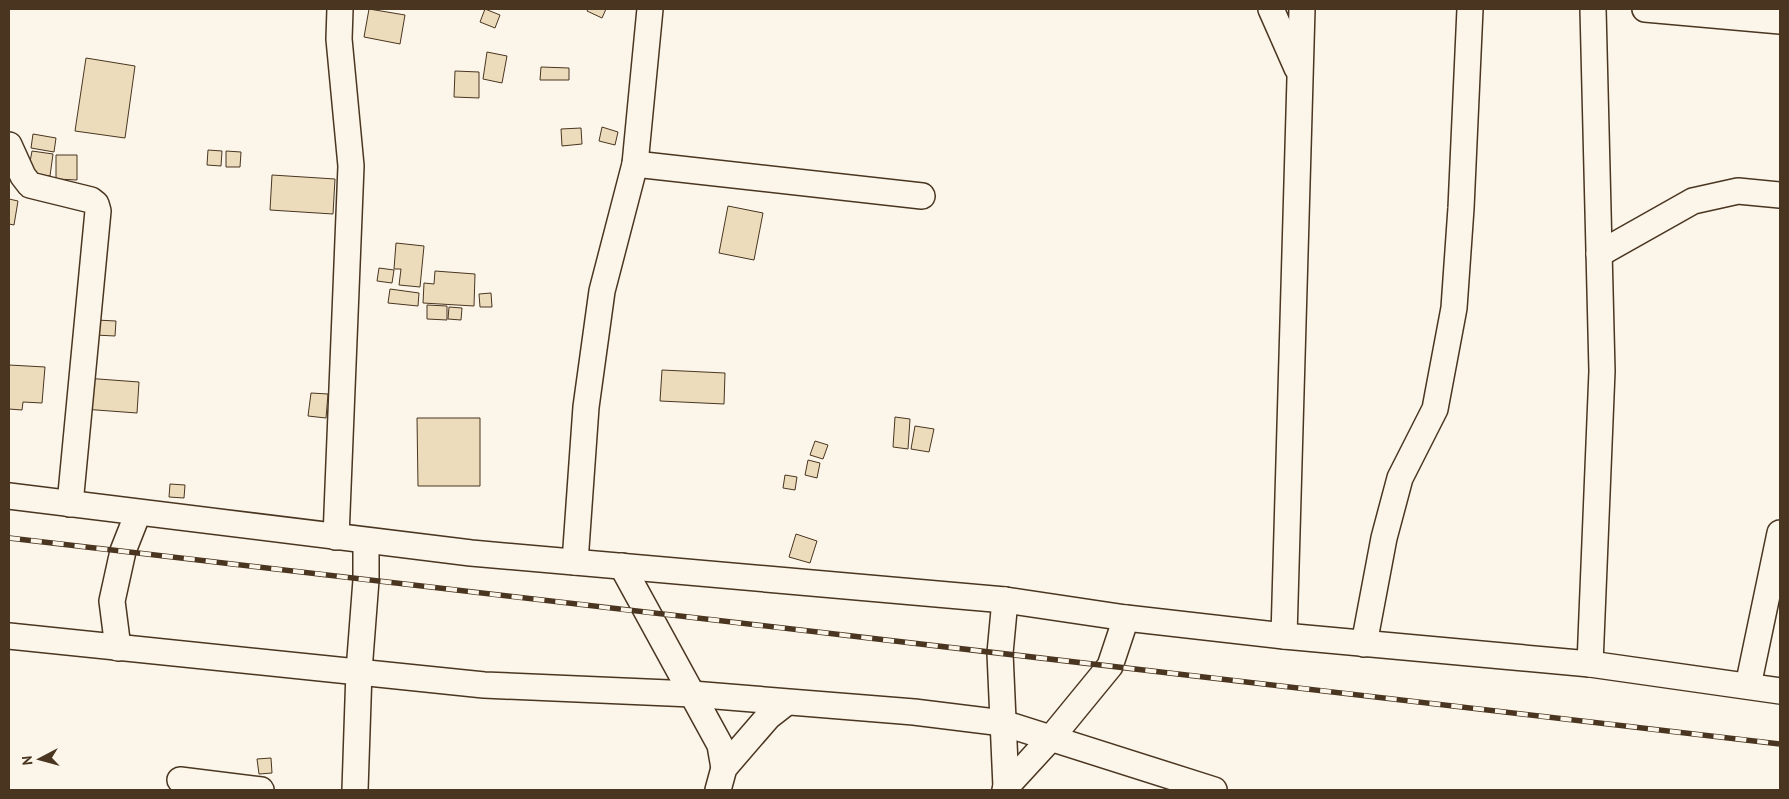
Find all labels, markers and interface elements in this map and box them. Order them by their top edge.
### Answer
north arrow [15,734,65,784]
text: N [18,755,37,766]

